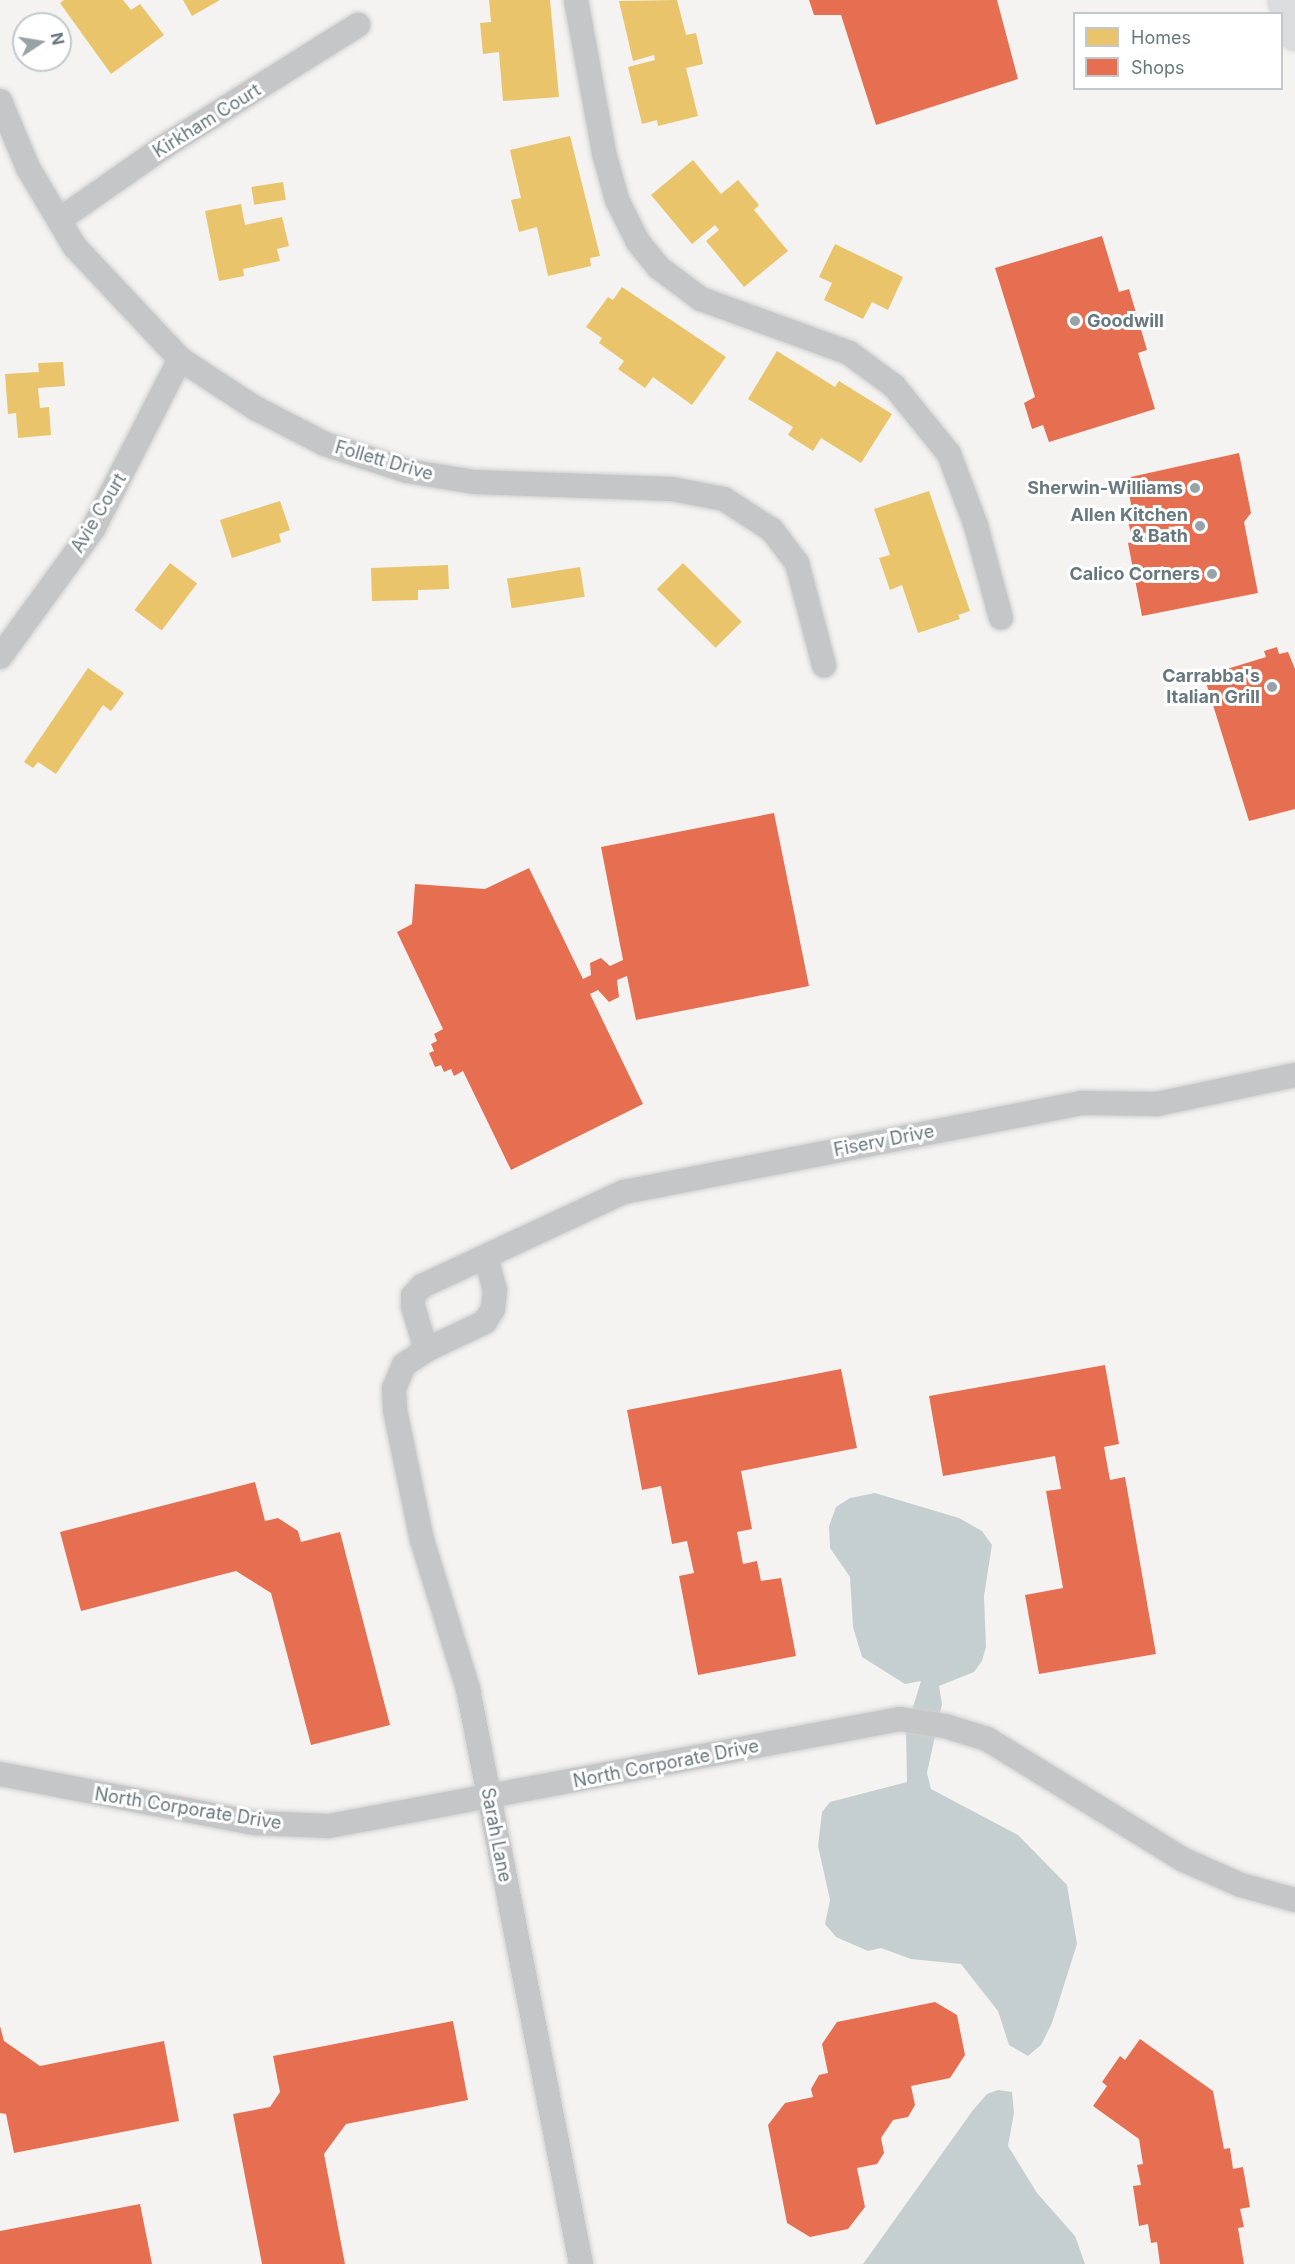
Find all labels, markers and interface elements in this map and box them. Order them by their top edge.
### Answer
north arrow [12,12,72,72]
legend [1073,12,1283,90]
text: Homes [1131,27,1191,48]
text: N [47,31,69,47]
text: Shops [1131,57,1185,78]
street label: Kirkham Court [149,79,265,163]
place label: Goodwill [1087,310,1164,332]
marker: Goodwill [1068,314,1082,328]
street label: Follett Drive [332,437,436,485]
street label: Avie Court [67,469,131,557]
place label: Sherwin-Williams [1027,477,1183,499]
marker: Sherwin-Williams [1188,481,1202,495]
place label: Allen Kitchen & Bath [1071,505,1188,548]
marker: Allen Kitchen & Bath [1193,519,1207,533]
place label: Calico Corners [1069,563,1200,585]
marker: Calico Corners [1205,567,1219,581]
place label: Carrabba's Italian Grill [1162,666,1260,708]
marker: Carrabba's Italian Grill [1265,680,1279,694]
street label: Fiserv Drive [832,1121,936,1161]
street label: North Corporate Drive [571,1735,761,1793]
street label: North Corporate Drive [93,1784,283,1834]
street label: Sarah Lane [476,1786,516,1884]

